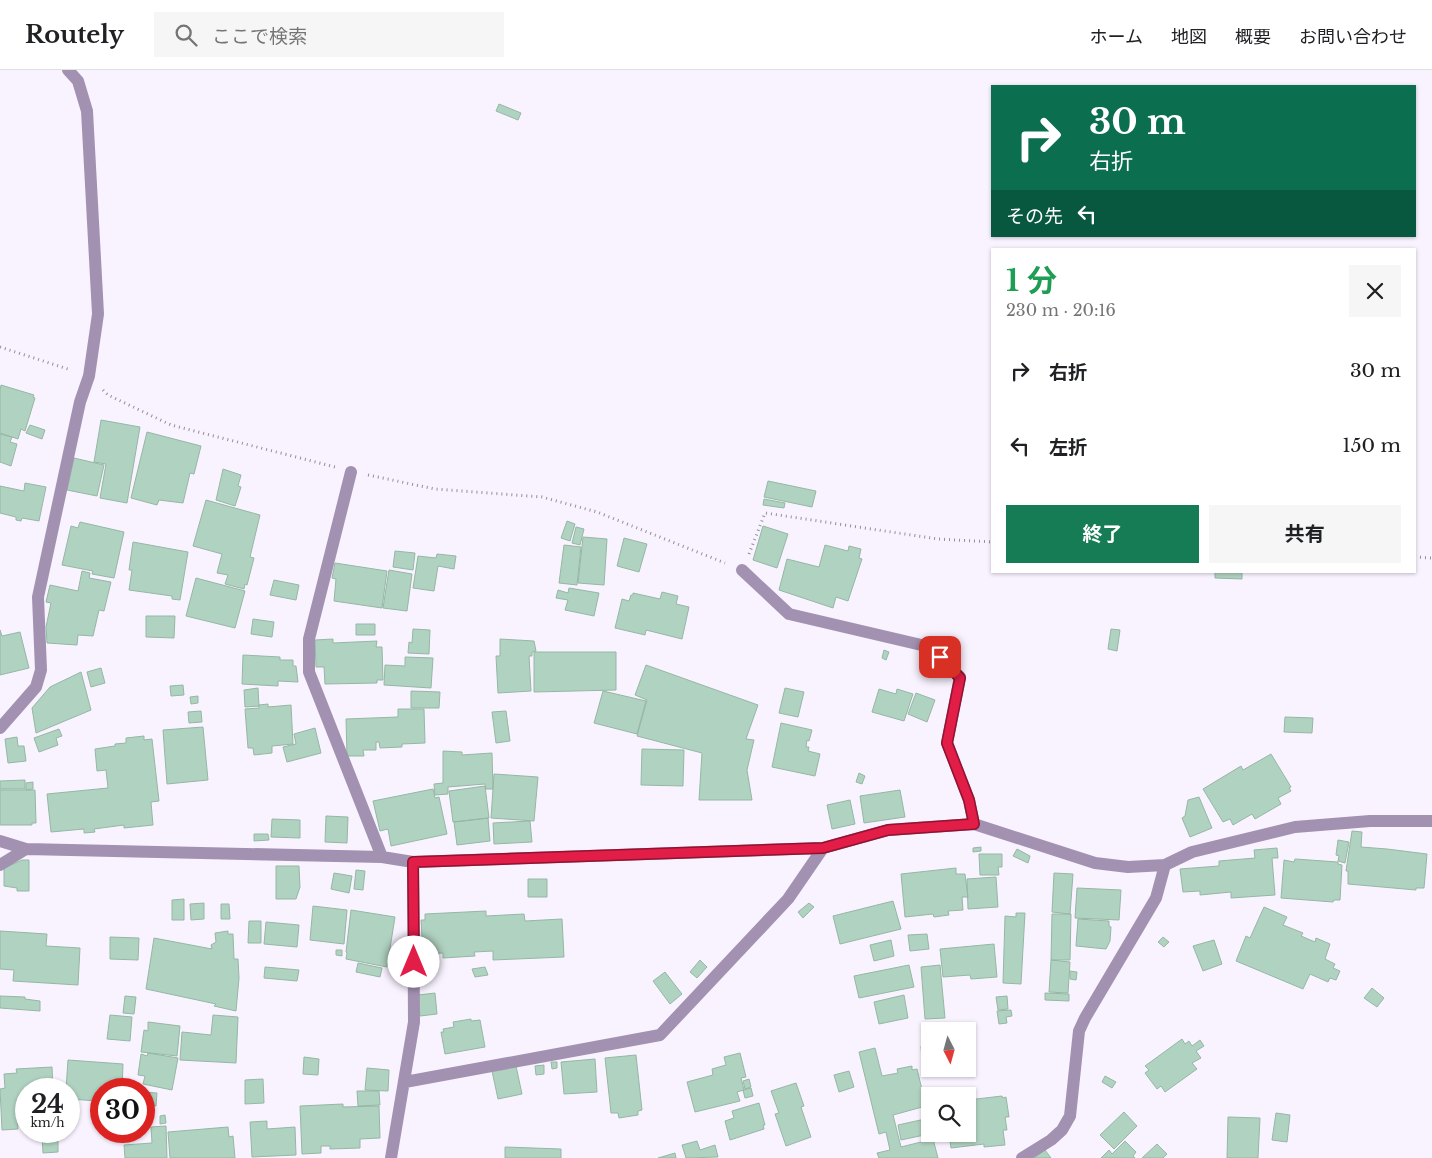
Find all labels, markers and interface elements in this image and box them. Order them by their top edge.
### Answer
search box [154,12,504,57]
text: Routely [25,20,124,49]
icon: search [172,21,200,49]
text: ここで検索 [212,25,307,48]
text: ホーム [1090,26,1143,48]
text: 地図 [1171,26,1207,48]
text: 概要 [1235,26,1271,48]
text: お問い合わせ [1299,26,1407,48]
text: 30 m [1089,100,1186,143]
icon: right [1006,105,1071,170]
text: 右折 [1089,148,1133,175]
icon: left [1073,200,1101,228]
text: その先 [1006,205,1063,228]
text: 1 分 [1006,262,1057,299]
button: close [1349,265,1401,317]
text: 230 m · 20:16 [1006,300,1116,320]
icon: right [1006,357,1034,385]
text: 30 m [1350,359,1401,382]
text: 右折 [1049,361,1087,384]
icon: left [1006,432,1034,460]
text: 150 m [1342,434,1401,457]
text: 左折 [1049,436,1087,459]
button: 終了 [1006,505,1199,563]
button: 共有 [1209,505,1401,563]
pin [919,636,961,678]
icon: arrive [926,643,954,671]
position arrow [387,935,439,987]
north arrow [921,1022,976,1078]
map controls [921,1022,976,1142]
speed limit sign: 30 [90,1078,155,1143]
button: search [921,1087,976,1142]
text: 24 [31,1089,64,1120]
text: km/h [30,1115,65,1130]

